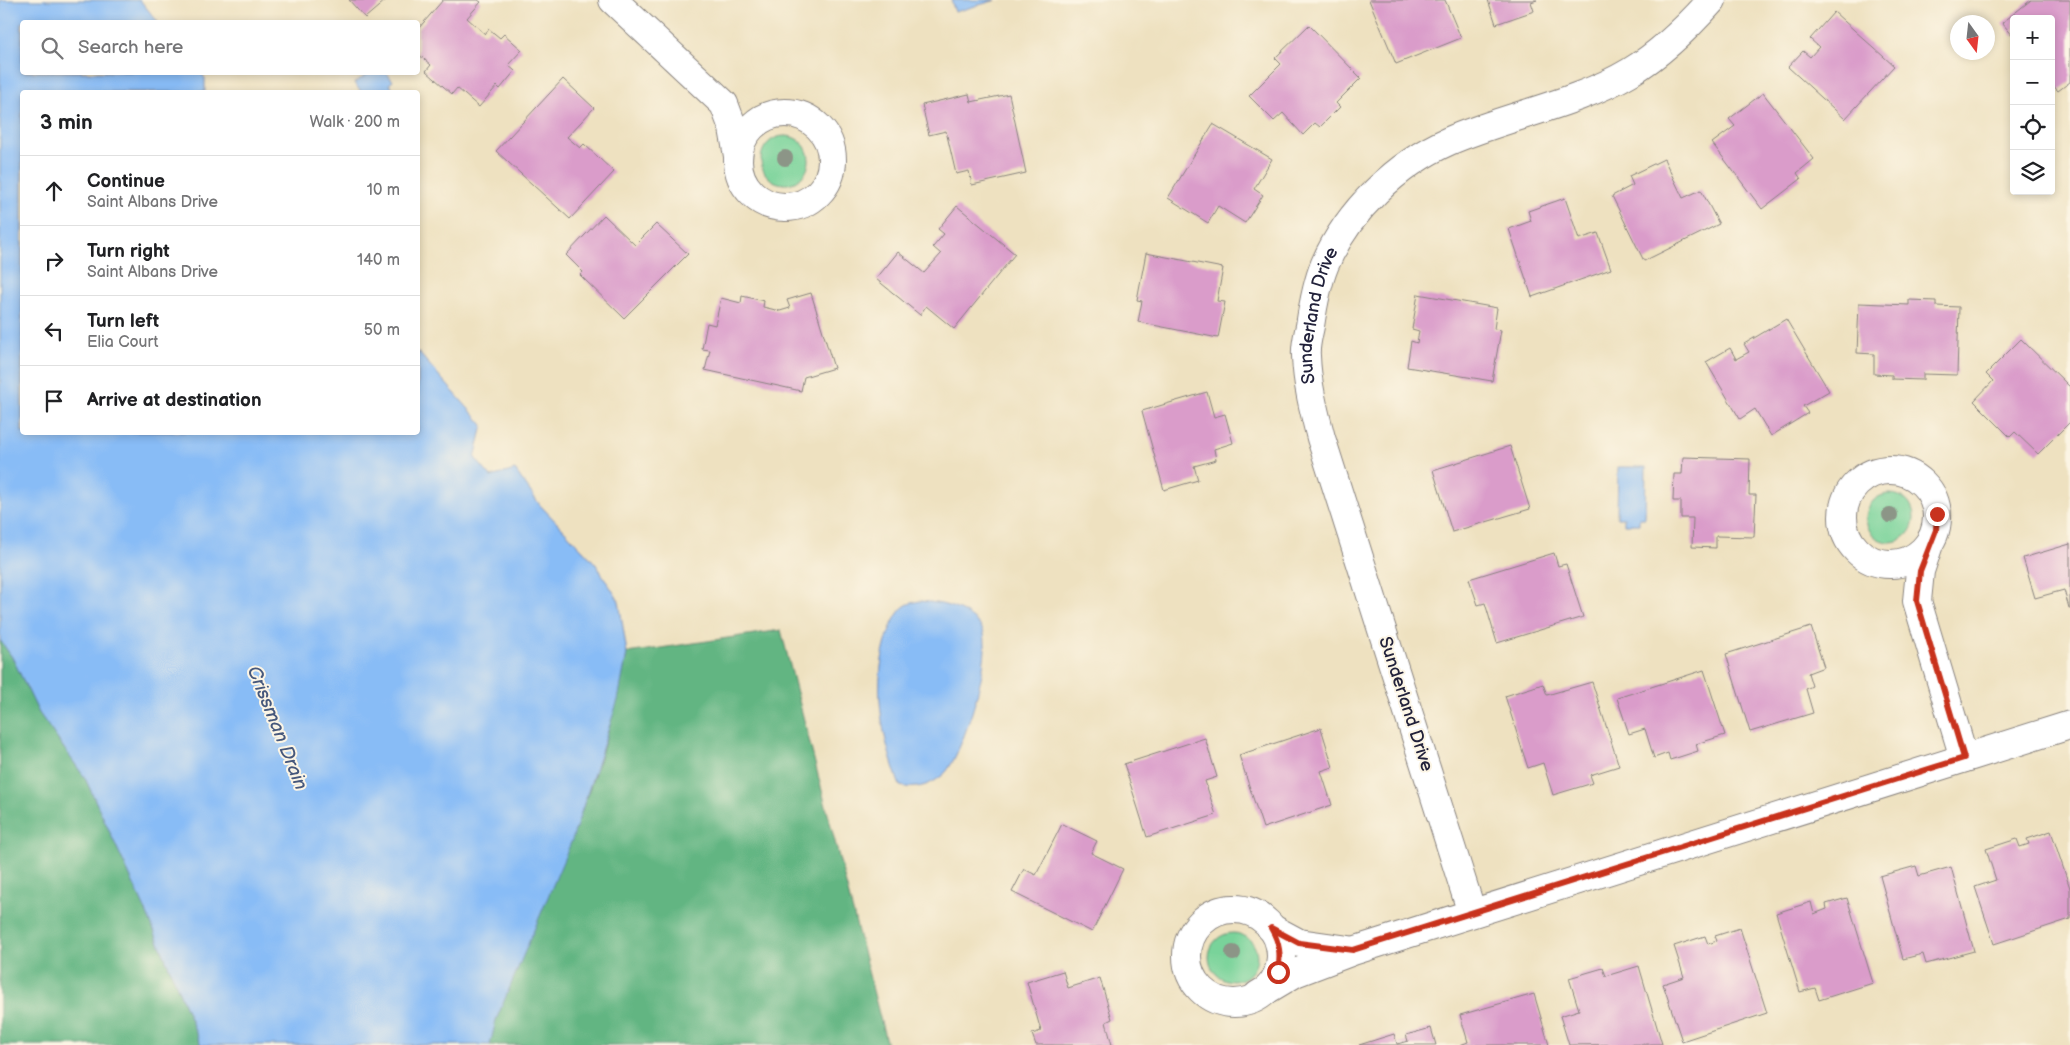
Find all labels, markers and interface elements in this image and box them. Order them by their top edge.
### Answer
north arrow [1950,15,1995,60]
map controls [2010,15,2055,195]
button: + [2010,15,2055,60]
search box [20,20,420,75]
icon: search [38,34,66,62]
text: Search here [78,36,183,59]
button: − [2010,60,2055,105]
button: locate [2010,105,2055,150]
text: 3 min [40,110,93,135]
text: Walk · 200 m [310,113,400,132]
button: layers [2010,150,2055,195]
text: Continue [87,170,165,193]
icon: ahead [40,177,68,205]
text: 10 m [367,181,400,200]
text: Saint Albans Drive [87,193,218,212]
text: Turn right [87,240,170,263]
street label: Sunderland Drive [1295,243,1342,385]
icon: right [40,247,68,275]
text: 140 m [357,251,400,270]
text: Saint Albans Drive [87,263,218,282]
text: Turn left [87,310,159,333]
icon: left [40,317,68,345]
text: 50 m [364,321,400,340]
text: Elia Court [87,333,158,352]
icon: arrive [40,387,68,415]
text: Arrive at destination [87,389,262,412]
route end [1926,503,1949,526]
street label: Sunderland Drive [1374,634,1438,774]
water label: Crissman Drain [242,663,312,793]
route start [1267,961,1290,984]

